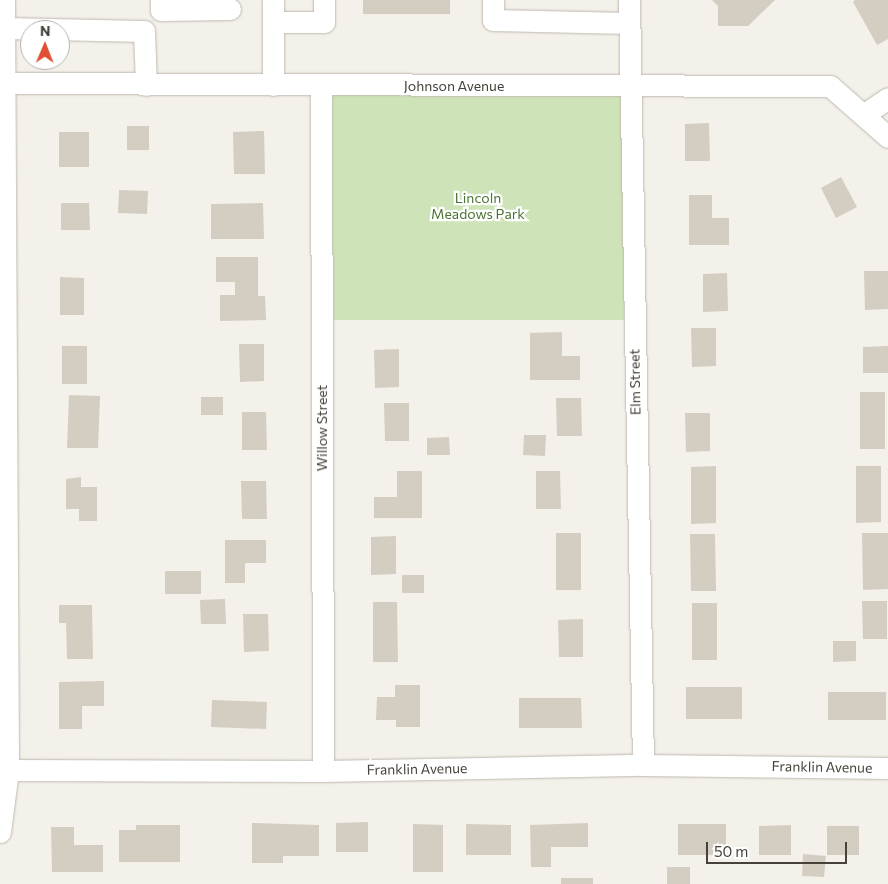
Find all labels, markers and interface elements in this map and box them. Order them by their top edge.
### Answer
north arrow [20,20,70,70]
text: N [40,22,51,39]
street label: Johnson Avenue [404,78,504,94]
park label: Lincoln Meadows Park [431,190,525,222]
street label: Elm Street [626,349,644,415]
street label: Willow Street [314,385,330,471]
street label: Franklin Avenue [771,758,873,776]
street label: Franklin Avenue [366,760,468,778]
scale bar [708,832,849,864]
text: 50 m [714,842,748,860]

